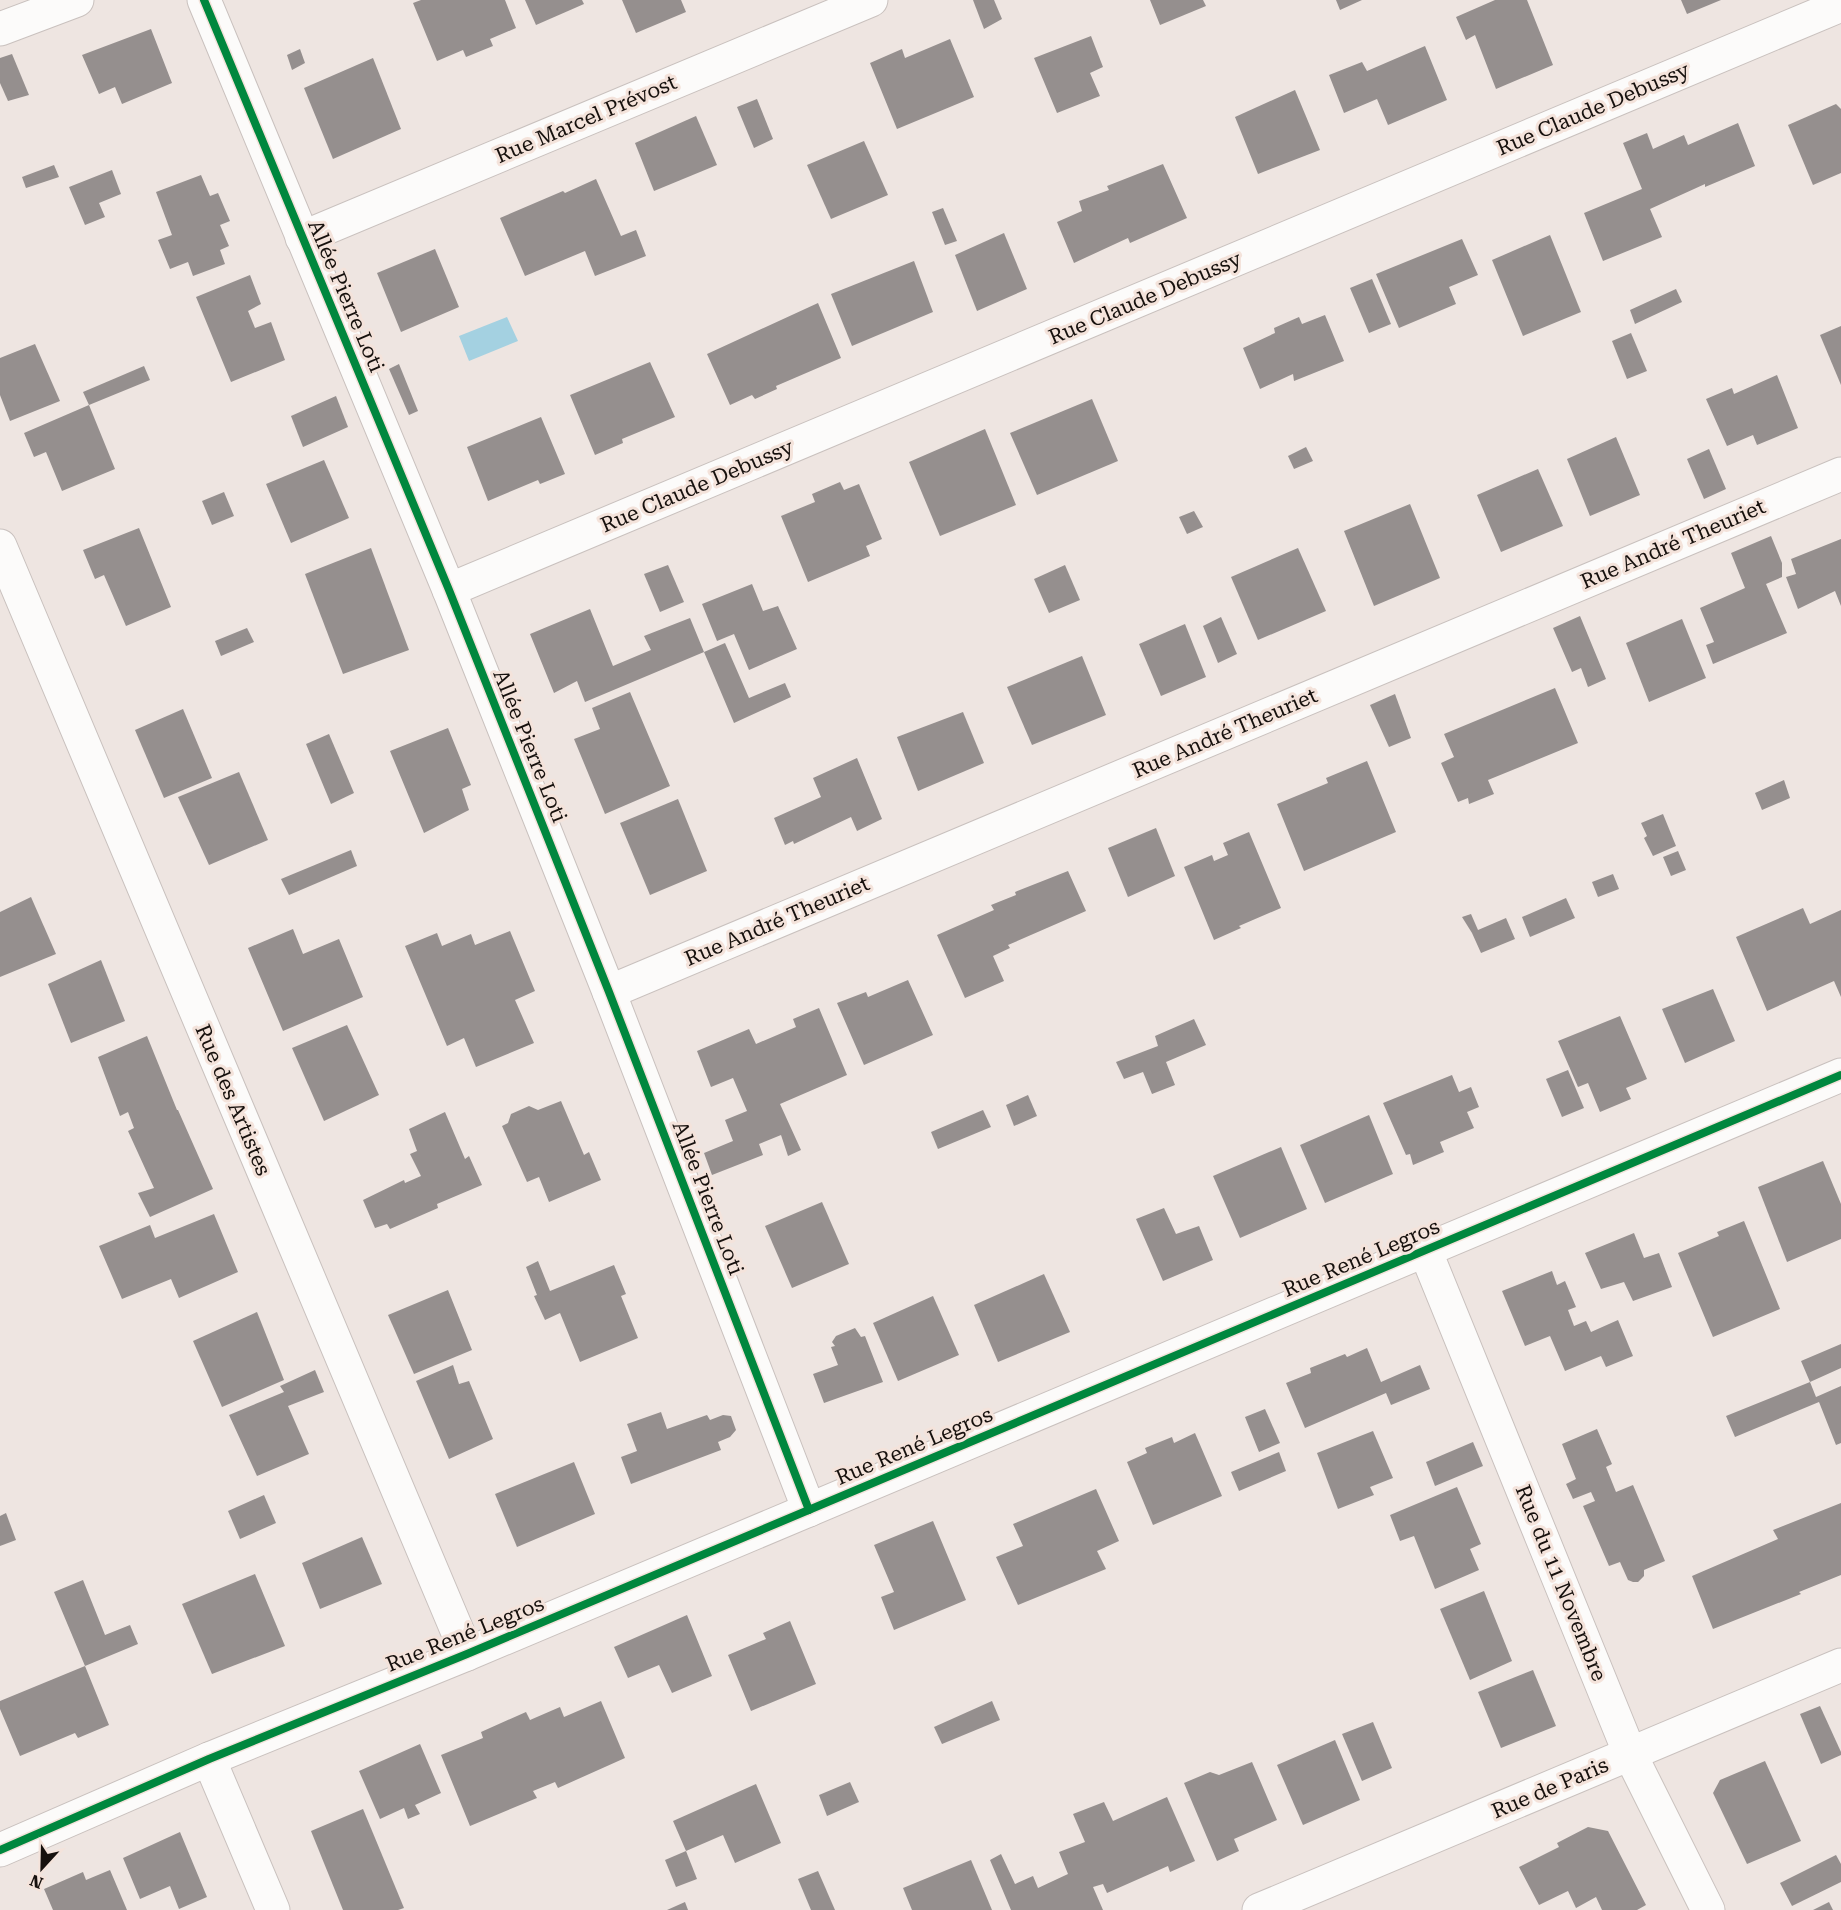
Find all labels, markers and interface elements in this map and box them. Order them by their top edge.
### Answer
street label: Rue Claude Debussy [1493,57,1693,160]
street label: Rue Marcel Prévost [492,70,680,168]
street label: Allée Pierre Loti [303,216,389,376]
street label: Rue Claude Debussy [1045,246,1245,349]
street label: Rue Claude Debussy [597,434,797,537]
street label: Rue André Theuriet [1577,494,1769,594]
street label: Allée Pierre Loti [488,666,572,826]
street label: Rue André Theuriet [1129,683,1321,783]
street label: Rue André Theuriet [681,871,873,971]
street label: Rue des Artistes [190,1021,276,1179]
street label: Allée Pierre Loti [668,1118,748,1279]
street label: Rue René Legros [1279,1214,1443,1302]
street label: Rue René Legros [832,1402,996,1490]
street label: Rue du 11 Novembre [1511,1481,1611,1685]
street label: Rue René Legros [383,1591,547,1677]
street label: Rue de Paris [1488,1753,1612,1823]
north arrow [12,1838,72,1898]
text: N [27,1870,46,1893]

